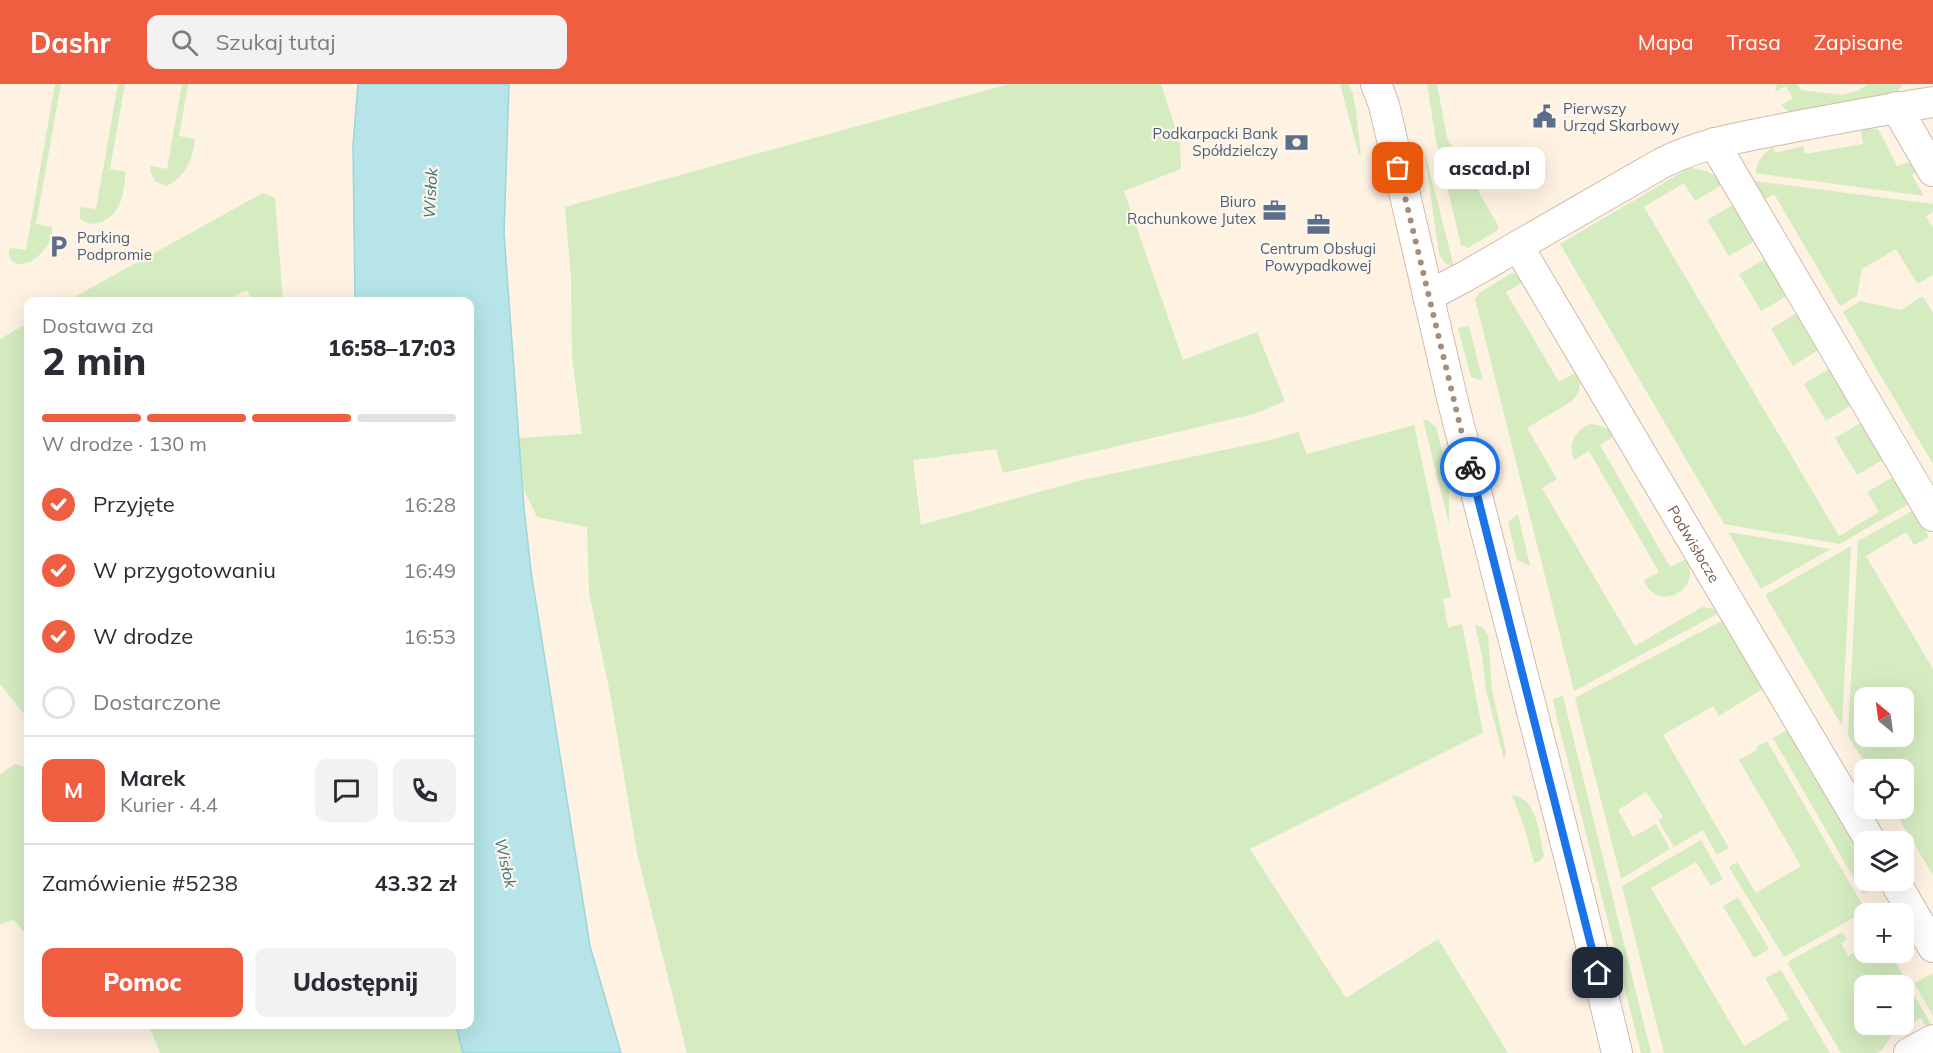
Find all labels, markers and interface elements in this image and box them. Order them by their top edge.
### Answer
search box [147,15,567,69]
text: Dashr [30,25,111,60]
icon: search [168,26,201,59]
text: Szukaj tutaj [216,28,335,56]
text: Mapa [1638,29,1694,55]
text: Trasa [1727,29,1781,55]
text: Zapisane [1814,29,1903,55]
place label: Pierwszy Urząd Skarbowy [1563,99,1679,135]
public building icon: Pierwszy Urząd Skarbowy [1532,104,1558,130]
place label: Podkarpacki Bank Spółdzielczy [1153,124,1278,160]
bank icon: Podkarpacki Bank Spółdzielczy [1283,129,1309,155]
pin [1372,142,1423,193]
callout: ascad.pl [1434,147,1545,189]
icon: bag [1381,151,1414,184]
text: ascad.pl [1449,155,1530,180]
water label: Wisłok [419,166,441,219]
place label: Biuro Rachunkowe Jutex [1127,192,1256,228]
office icon: Biuro Rachunkowe Jutex [1261,197,1287,223]
office icon: Centrum Obsługi Powypadkowej [1305,211,1331,237]
place label: Parking Podpromie [77,228,152,264]
parking icon: Parking Podpromie [46,233,72,259]
place label: Centrum Obsługi Powypadkowej [1260,239,1376,275]
text: Dostawa za [42,313,154,338]
text: 16:58–17:03 [328,334,456,362]
text: 2 min [42,336,147,385]
text: W drodze · 130 m [42,431,207,456]
courier [1440,437,1500,497]
icon: bike [1454,451,1487,484]
icon: check [42,488,75,521]
text: Przyjęte [93,490,175,518]
text: 16:28 [403,492,456,517]
street label: Podwisłocze [1664,502,1725,586]
icon: check [42,554,75,587]
text: W przygotowaniu [93,556,276,584]
text: 16:49 [403,558,456,583]
icon: check [42,620,75,653]
text: W drodze [93,622,193,650]
text: 16:53 [403,624,456,649]
north arrow [1854,687,1914,747]
map controls [1854,687,1914,1035]
text: Dostarczone [93,688,221,716]
button: chat [315,759,378,822]
button: phone [393,759,456,822]
button: locate [1854,759,1914,819]
text: Marek [120,764,185,792]
text: M [64,776,83,804]
text: Kurier · 4.4 [120,792,218,817]
button: layers [1854,831,1914,891]
water label: Wisłok [491,836,522,891]
text: Zamówienie #5238 [42,869,238,897]
text: 43.32 zł [374,869,456,897]
button: + [1854,903,1914,963]
pin [1572,947,1623,998]
button: Pomoc [42,948,243,1017]
button: Udostępnij [255,948,456,1017]
icon: home [1581,956,1614,989]
button: − [1854,975,1914,1035]

